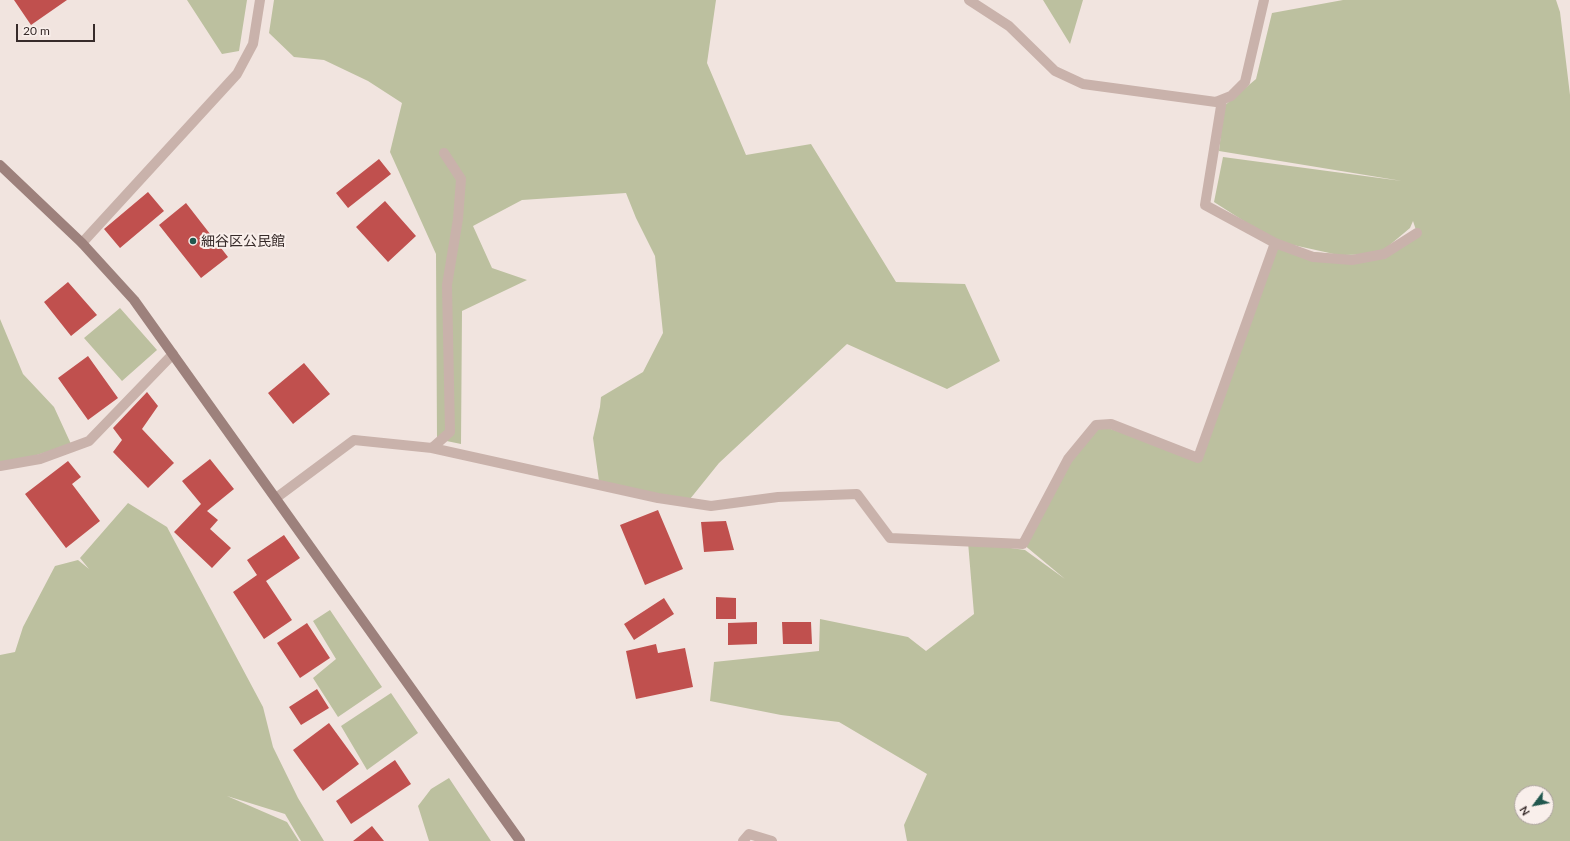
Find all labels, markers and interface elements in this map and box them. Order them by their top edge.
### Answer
scale bar [18,16,97,42]
text: 20 m [23,23,50,38]
place label: 細谷区公民館 [201,233,285,249]
marker: 細谷区公民館 [188,236,198,246]
north arrow [1514,785,1554,825]
text: N [1516,804,1532,818]

